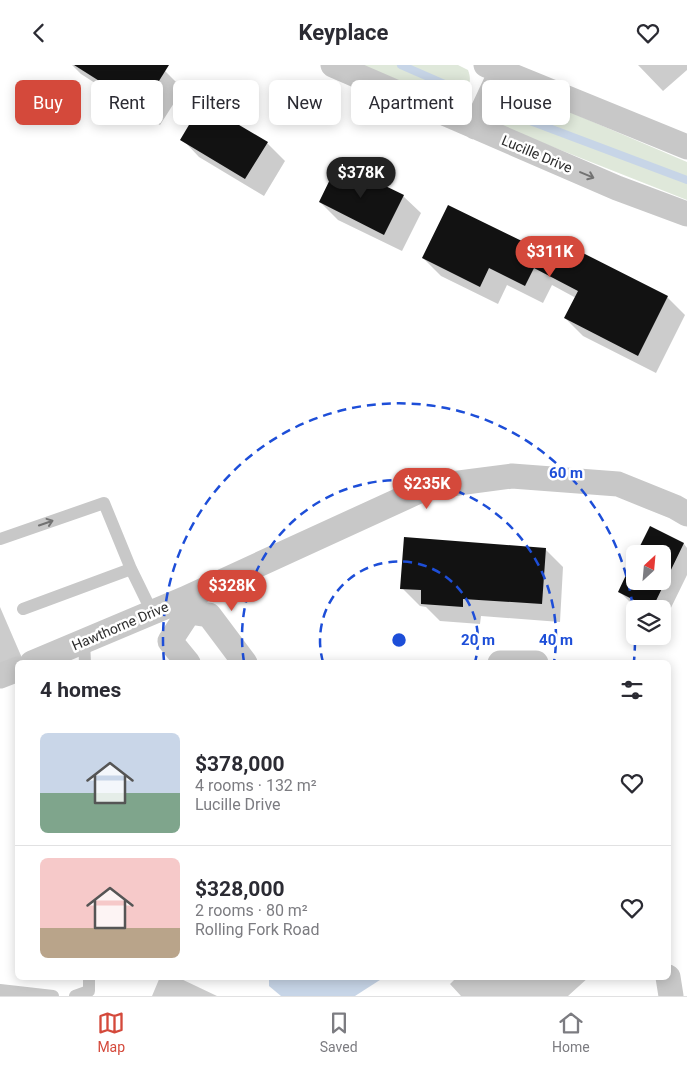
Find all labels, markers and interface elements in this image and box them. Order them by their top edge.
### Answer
icon: back [25,19,53,47]
icon: heart [634,19,662,47]
text: Keyplace [299,20,388,45]
chip: Buy [15,80,81,125]
chip: Rent [91,80,163,125]
chip: Filters [173,80,259,125]
chip: New [269,80,341,125]
chip: Apartment [351,80,472,125]
chip: House [482,80,570,125]
street label: Lucille Drive [499,132,575,176]
pin: $378K [326,157,396,199]
text: $378K [338,163,384,182]
one-way arrow [579,171,594,180]
pin: $311K [515,235,585,278]
text: $311K [527,242,573,261]
text: 60 m [549,464,583,482]
pin: $235K [392,467,462,510]
text: $235K [404,474,450,493]
one-way arrow [38,518,53,527]
north arrow [626,545,671,590]
map controls [626,545,671,645]
pin: $328K [197,569,267,612]
text: $328K [209,576,255,595]
street label: Hawthorne Drive [69,598,171,654]
button: layers [626,600,671,645]
centre of rings [390,631,408,649]
text: 20 m [461,631,495,649]
text: 40 m [539,631,573,649]
icon: filters [618,676,646,704]
text: 4 homes [40,678,121,702]
text: $378,000 [195,752,285,776]
icon: home [80,753,140,813]
icon: heart [618,769,646,797]
text: 4 rooms · 132 m² [195,776,317,795]
text: Lucille Drive [195,795,281,814]
text: $328,000 [195,877,285,901]
icon: home [80,878,140,938]
icon: heart [618,894,646,922]
text: 2 rooms · 80 m² [195,901,308,920]
text: Rolling Fork Road [195,920,319,939]
tab: Map [97,1009,125,1055]
tab: Saved [320,1009,358,1055]
tab: Home [552,1009,590,1055]

